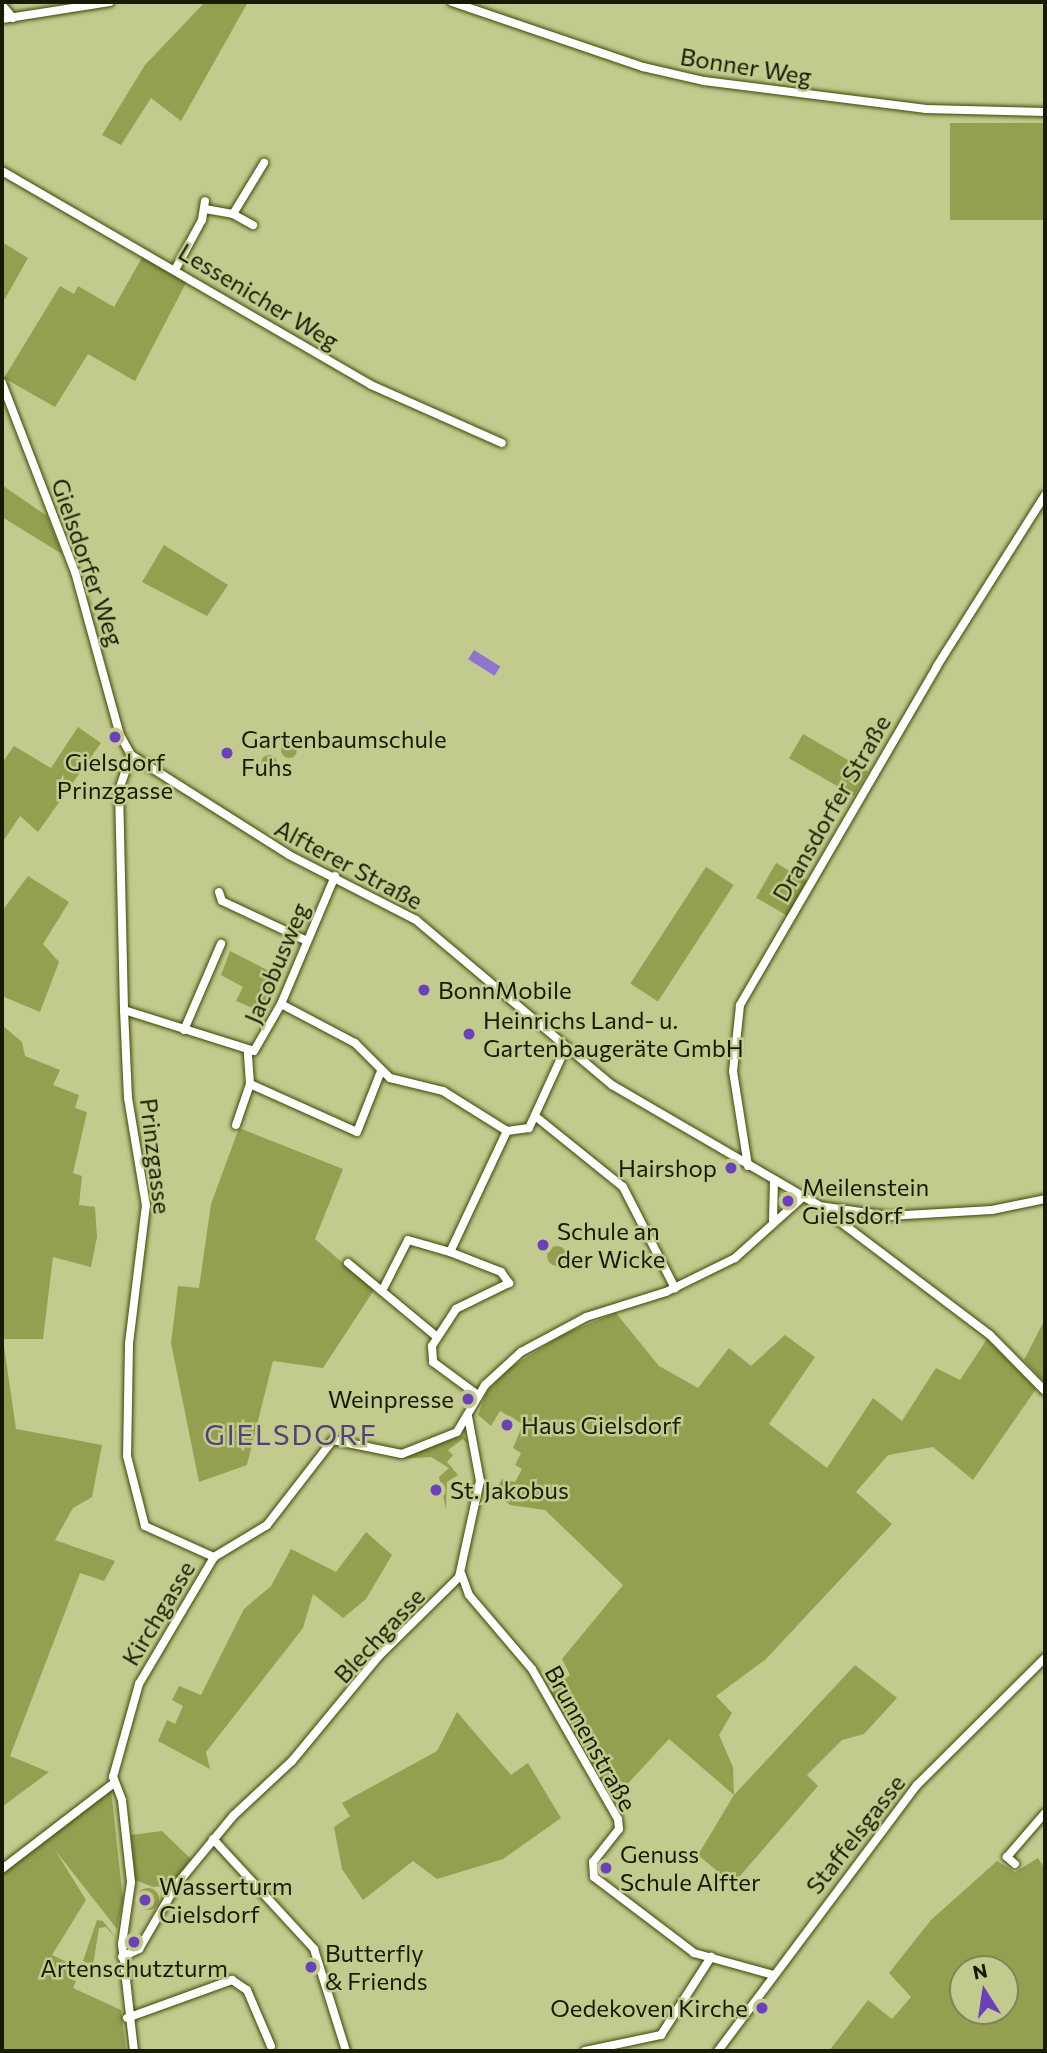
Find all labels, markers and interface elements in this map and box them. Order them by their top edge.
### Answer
street label: Bonner Weg [678,41,814,91]
street label: Lessenicher Weg [174,237,344,355]
street label: Gielsdorfer Weg [46,474,130,650]
street label: Dransdorfer Straße [766,710,896,906]
place label: Gartenbaumschule Fuhs [241,725,447,781]
marker: Gielsdorf Prinzgasse [107,729,123,745]
marker: Gartenbaumschule Fuhs [219,745,235,761]
place label: Gielsdorf Prinzgasse [57,748,173,804]
street label: Alfterer Straße [270,813,428,915]
street label: Jacobusweg [238,898,314,1028]
place label: BonnMobile [438,976,572,1004]
marker: BonnMobile [416,982,432,998]
place label: Heinrichs Land- u. Gartenbaugeräte GmbH [483,1006,744,1062]
marker: Heinrichs Land- u. Gartenbaugeräte GmbH [461,1026,477,1042]
street label: Prinzgasse [135,1097,177,1215]
place label: Hairshop [618,1154,717,1182]
marker: Hairshop [723,1160,739,1176]
place label: Meilenstein Gielsdorf [802,1173,929,1229]
marker: Meilenstein Gielsdorf [780,1193,796,1209]
place label: Schule an der Wicke [557,1217,665,1273]
marker: Schule an der Wicke [535,1237,551,1253]
place label: Weinpresse [328,1385,454,1413]
marker: Weinpresse [460,1391,476,1407]
place label: Haus Gielsdorf [521,1411,681,1439]
district label: GIELSDORF [205,1417,377,1451]
marker: Haus Gielsdorf [499,1417,515,1433]
place label: St. Jakobus [450,1476,569,1504]
marker: St. Jakobus [428,1482,444,1498]
street label: Kirchgasse [116,1555,200,1671]
street label: Blechgasse [328,1581,430,1689]
street label: Brunnenstraße [539,1660,643,1816]
street label: Staffelsgasse [799,1769,911,1899]
place label: Genuss Schule Alfter [620,1840,761,1896]
marker: Genuss Schule Alfter [598,1860,614,1876]
place label: Wasserturm Gielsdorf [159,1872,293,1928]
marker: Wasserturm Gielsdorf [137,1892,153,1908]
marker: Artenschutzturm [126,1934,142,1950]
place label: Butterfly & Friends [325,1939,428,1995]
place label: Artenschutzturm [40,1954,228,1982]
north arrow [949,1955,1019,2025]
text: N [971,1958,989,1984]
marker: Butterfly & Friends [303,1959,319,1975]
place label: Oedekoven Kirche [550,1994,748,2022]
marker: Oedekoven Kirche [754,2000,770,2016]

